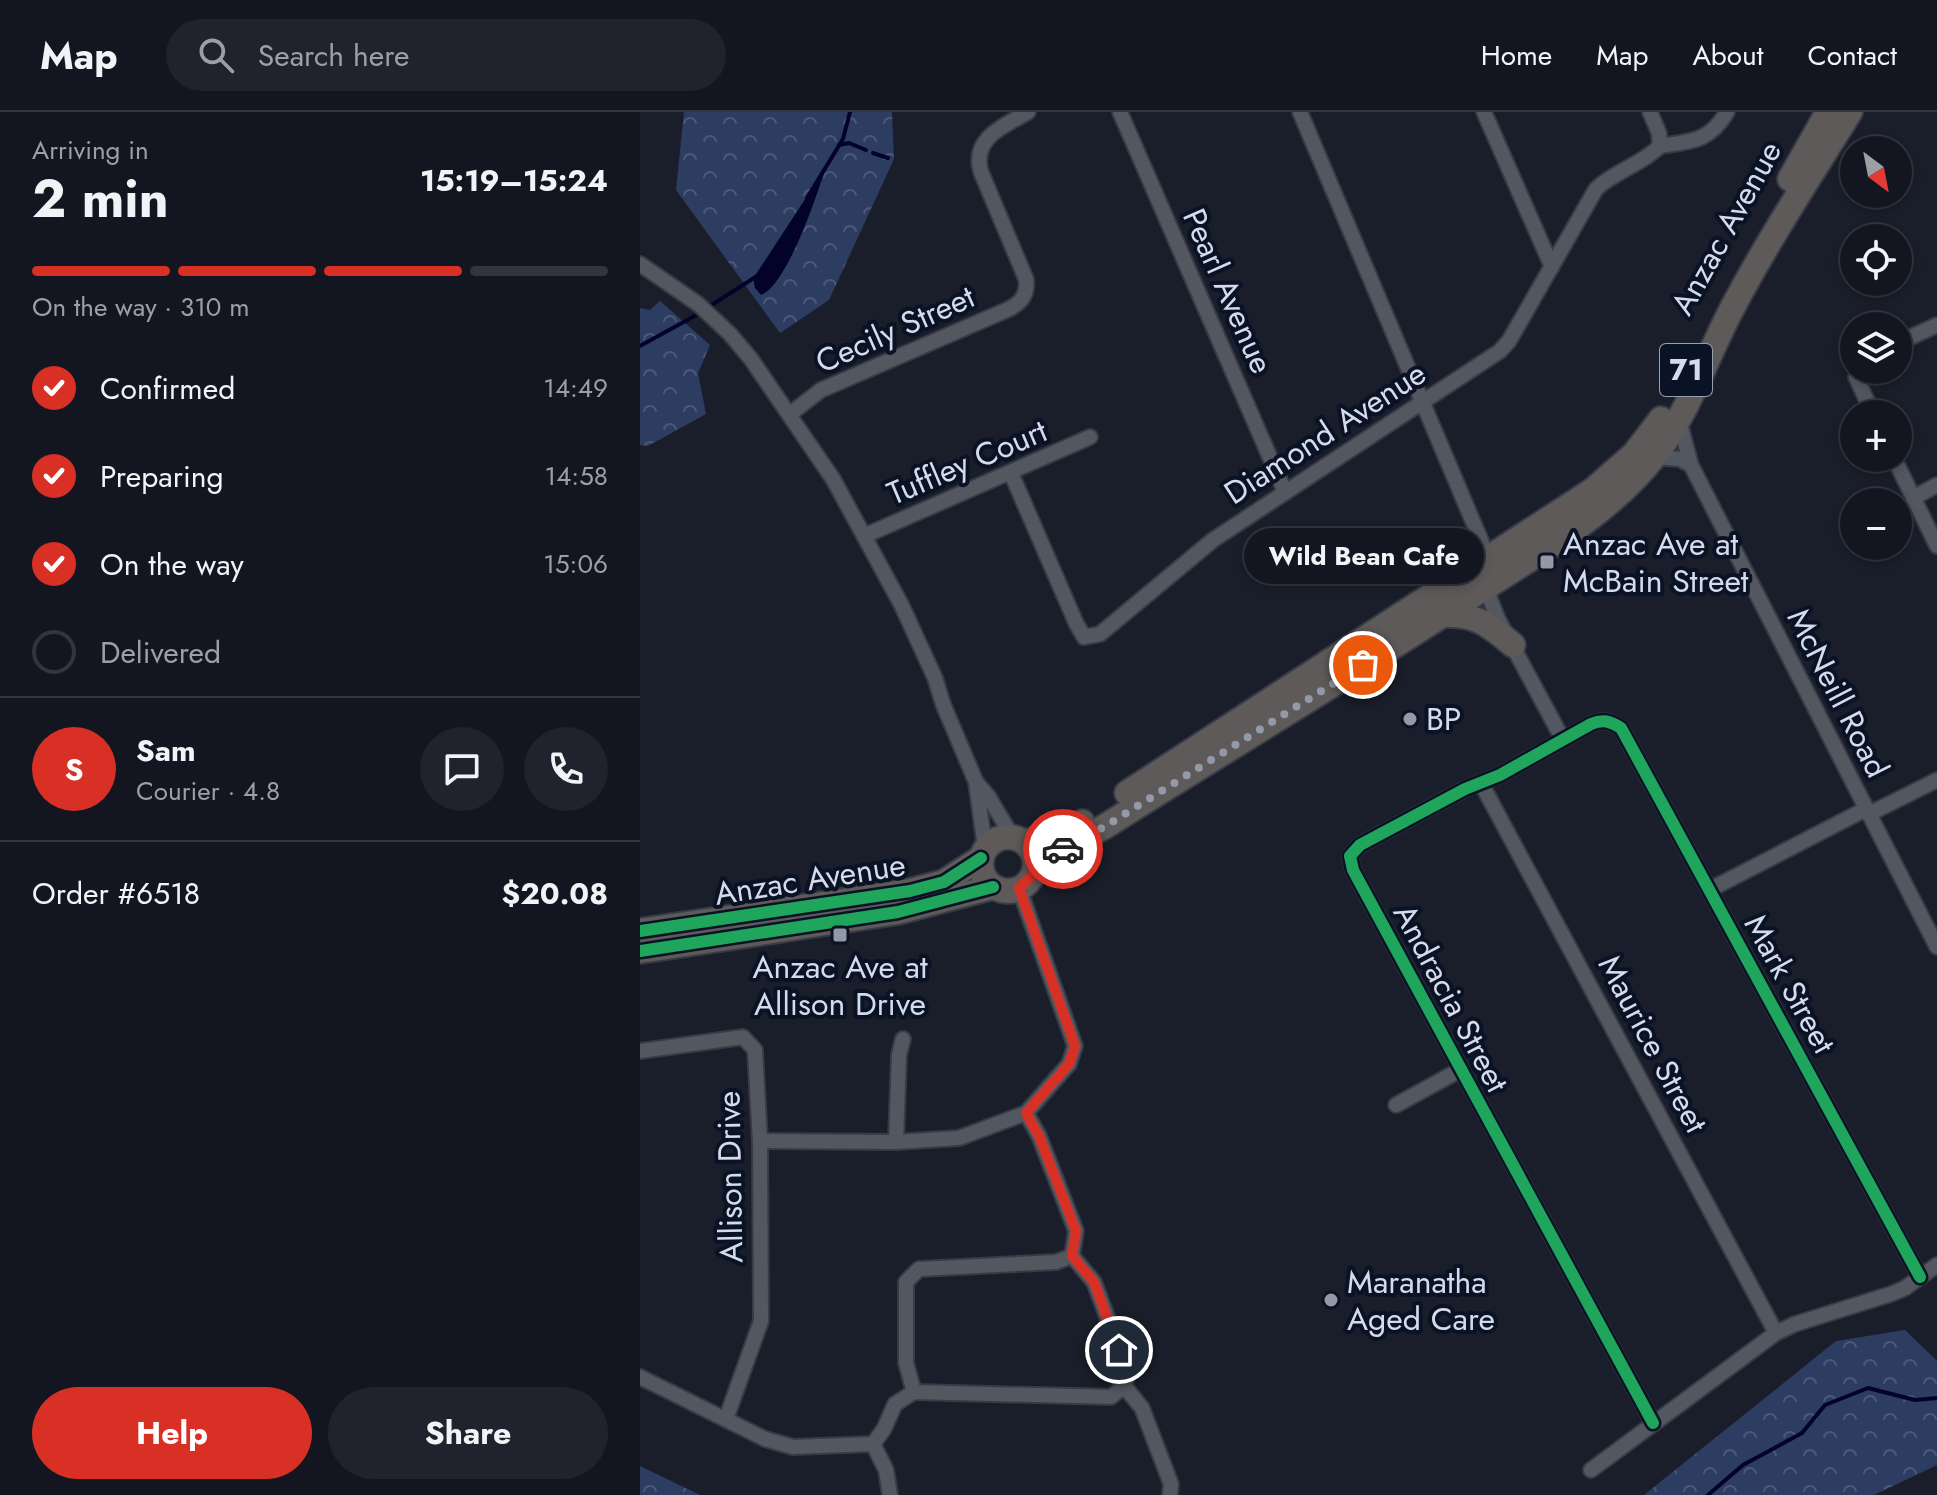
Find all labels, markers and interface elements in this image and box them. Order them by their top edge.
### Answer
search box [166,19,726,91]
text: Map [40,28,118,83]
icon: search [194,33,238,77]
text: Search here [258,34,410,77]
text: Home [1481,35,1552,76]
text: Map [1596,35,1648,76]
text: About [1692,35,1764,76]
text: Contact [1808,35,1897,76]
text: Arriving in [32,131,149,169]
street label: Anzac Avenue [1659,133,1793,323]
north arrow [1840,136,1912,208]
map controls [1840,136,1912,560]
text: 15:19–15:24 [420,159,608,202]
text: 2 min [32,161,169,237]
street label: Pearl Avenue [1171,201,1285,381]
button: locate [1840,224,1912,296]
street label: Cecily Street [808,273,982,384]
text: On the way · 310 m [32,288,250,326]
button: layers [1840,312,1912,384]
road number: 71 [1660,344,1712,396]
street label: Diamond Avenue [1215,350,1435,516]
icon: check [32,366,76,410]
text: Confirmed [100,367,235,410]
text: 14:49 [543,369,608,407]
button: + [1840,400,1912,472]
street label: Tuffley Court [880,408,1054,516]
icon: check [32,454,76,498]
text: Preparing [100,455,224,498]
text: 14:58 [544,457,608,495]
button: − [1840,488,1912,560]
place label: Anzac Ave at McBain Street [1563,521,1749,604]
callout: Wild Bean Cafe [1243,529,1483,585]
text: Wild Bean Cafe [1269,537,1459,575]
icon: check [32,542,76,586]
text: On the way [100,543,244,586]
text: 15:06 [543,545,608,583]
marker: Anzac Ave at McBain Street [1538,553,1556,571]
street label: McNeill Road [1776,601,1900,785]
text: Delivered [100,631,221,674]
pin [1329,631,1397,699]
icon: bag [1341,643,1385,687]
place label: BP [1426,696,1461,742]
marker: BP [1401,710,1419,728]
button: chat [420,727,504,811]
button: phone [524,727,608,811]
text: Sam [136,729,196,772]
text: S [65,748,83,791]
text: Courier · 4.8 [136,772,280,810]
courier [1023,809,1103,889]
icon: car [1041,827,1085,871]
street label: Anzac Avenue [711,841,909,917]
text: Order #6518 [32,872,200,915]
text: $20.08 [501,872,608,915]
street label: Andracia Street [1382,896,1520,1101]
street label: Mark Street [1733,906,1847,1062]
marker: Anzac Ave at Allison Drive [831,926,849,944]
place label: Anzac Ave at Allison Drive [752,944,928,1027]
street label: Maurice Street [1587,947,1719,1141]
street label: Allison Drive [706,1091,754,1263]
place label: Maranatha Aged Care [1347,1259,1495,1342]
marker: Maranatha Aged Care [1322,1291,1340,1309]
pin [1085,1316,1153,1384]
icon: home [1097,1328,1141,1372]
button: Help [32,1387,312,1479]
button: Share [328,1387,608,1479]

